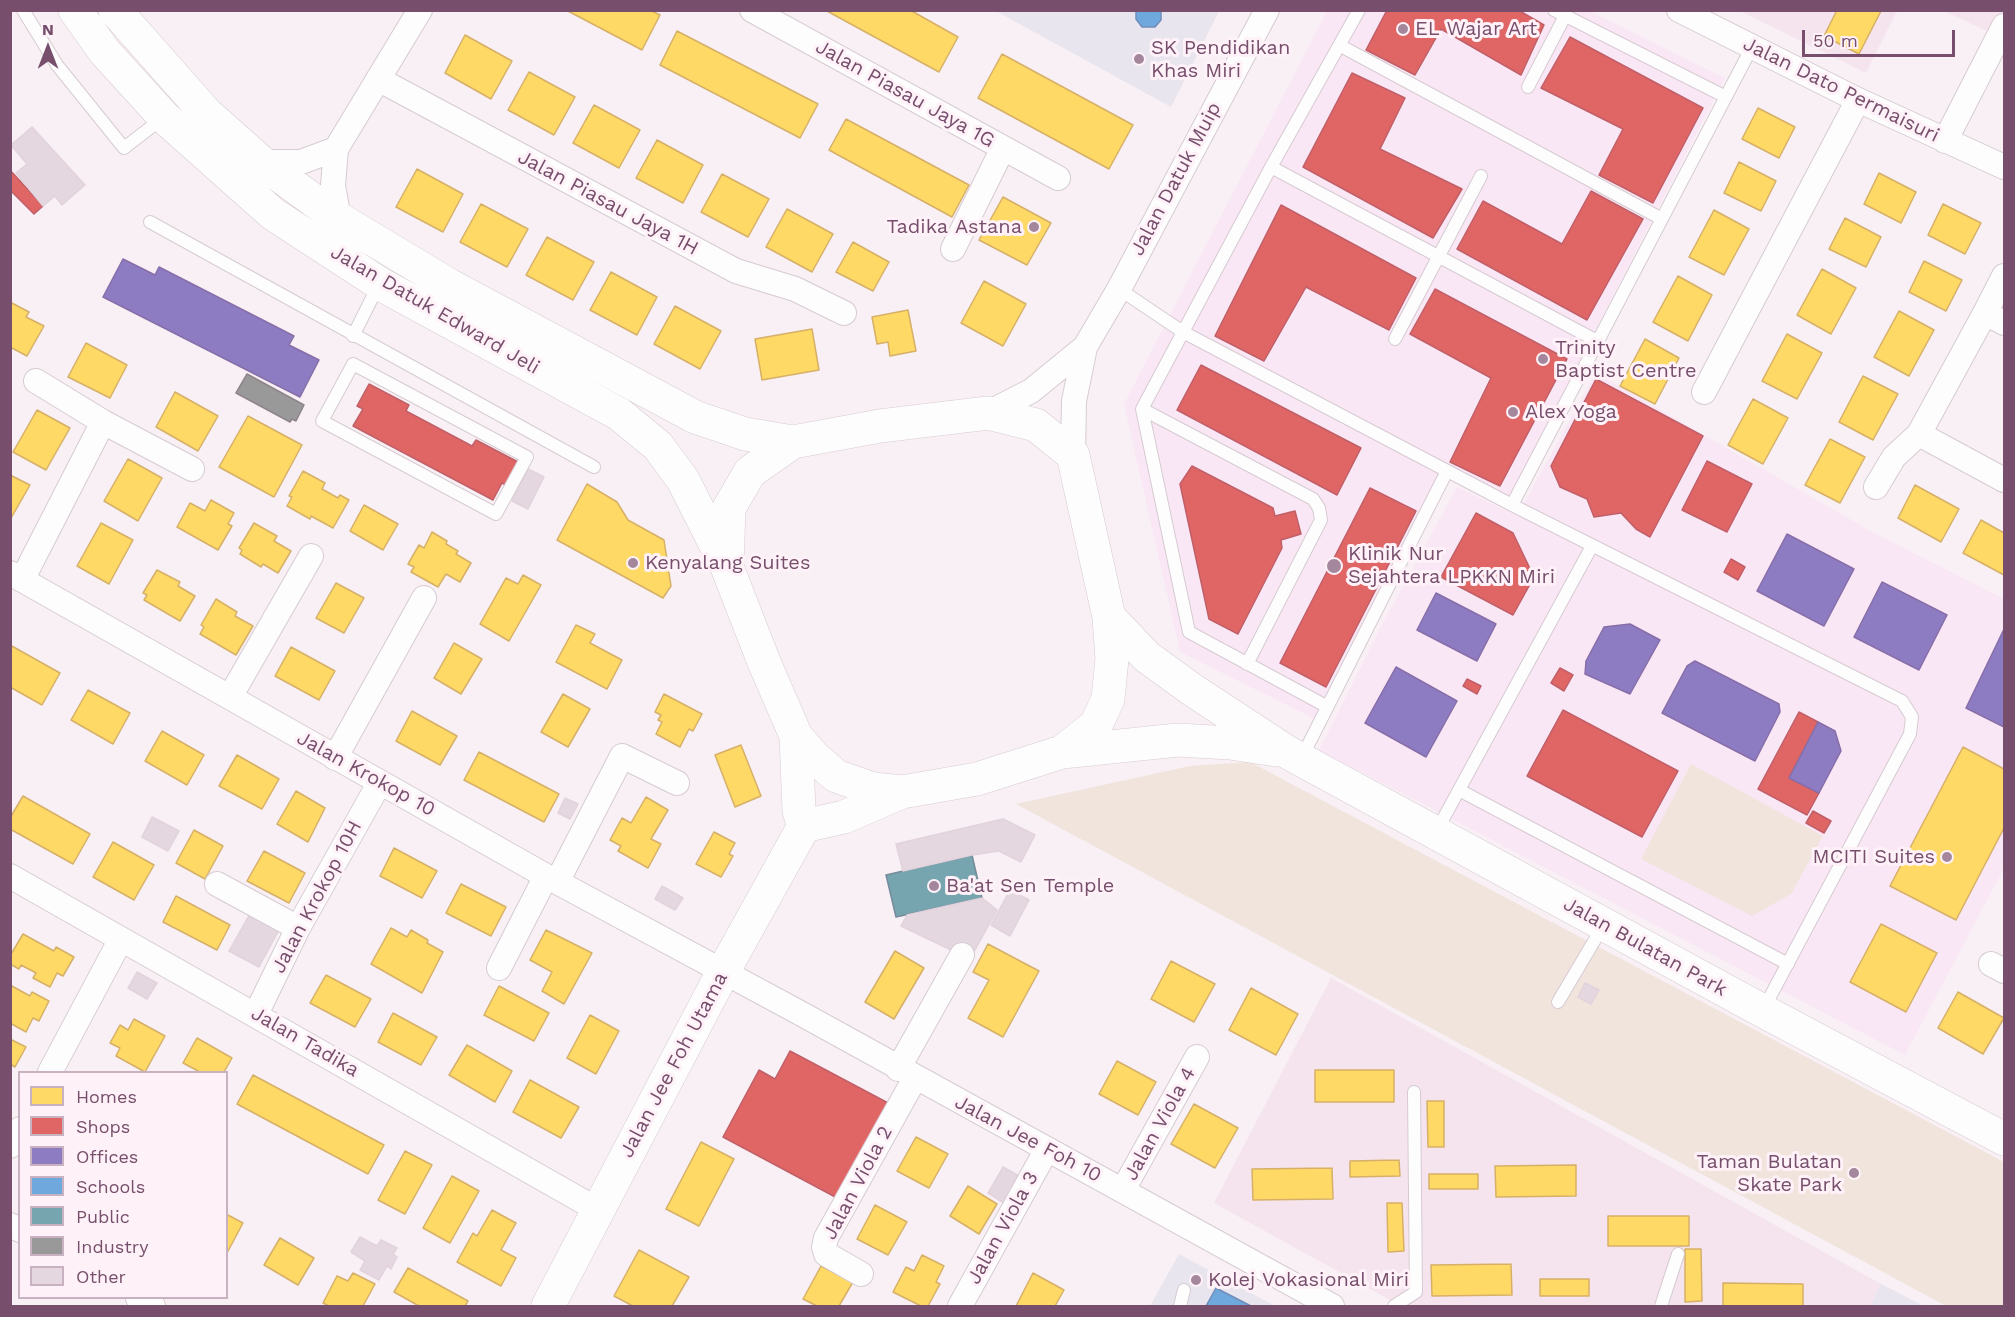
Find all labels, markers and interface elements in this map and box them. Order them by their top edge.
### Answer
place label: EL Wajar Art [1415,17,1537,41]
north arrow [18,18,78,78]
scale bar [1805,18,1958,56]
text: N [42,20,54,39]
marker: EL Wajar Art [1396,22,1410,36]
text: 50 m [1813,30,1858,51]
street label: Jalan Dato Permaisuri [1739,32,1943,148]
street label: Jalan Piasau Jaya 1G [811,35,999,153]
place label: SK Pendidikan Khas Miri [1151,36,1290,83]
marker: SK Pendidikan Khas Miri [1132,52,1146,66]
street label: Jalan Datuk Muip [1125,98,1227,260]
street label: Jalan Piasau Jaya 1H [514,145,702,261]
place label: Tadika Astana [886,215,1022,239]
marker: Tadika Astana [1027,220,1041,234]
street label: Jalan Datuk Edward Jeli [326,240,544,380]
place label: Trinity Baptist Centre [1555,336,1696,383]
marker: Trinity Baptist Centre [1536,352,1550,366]
place label: Alex Yoga [1525,400,1617,424]
marker: Alex Yoga [1506,405,1520,419]
place label: Klinik Nur Sejahtera LPKKN Miri [1348,542,1555,589]
place label: Kenyalang Suites [645,551,810,575]
marker: Kenyalang Suites [626,556,640,570]
marker: Klinik Nur Sejahtera LPKKN Miri [1325,557,1343,575]
street label: Jalan Krokop 10 [293,726,439,822]
street label: Jalan Krokop 10H [267,817,367,977]
place label: MCITI Suites [1813,845,1935,869]
marker: MCITI Suites [1940,850,1954,864]
place label: Ba'at Sen Temple [946,874,1114,898]
marker: Ba'at Sen Temple [927,879,941,893]
street label: Jalan Bulatan Park [1559,892,1731,1002]
street label: Jalan Jee Foh Utama [615,968,733,1162]
street label: Jalan Tadika [247,1001,363,1083]
street label: Jalan Viola 4 [1119,1063,1201,1185]
legend [18,1071,228,1299]
text: Homes [76,1086,137,1107]
street label: Jalan Jee Foh 10 [951,1090,1105,1188]
text: Shops [76,1116,130,1137]
street label: Jalan Viola 2 [818,1122,898,1244]
text: Offices [76,1146,138,1167]
place label: Taman Bulatan Skate Park [1697,1150,1842,1197]
marker: Taman Bulatan Skate Park [1847,1166,1861,1180]
street label: Jalan Viola 3 [962,1167,1044,1289]
text: Schools [76,1176,145,1197]
text: Public [76,1206,130,1227]
text: Industry [76,1236,148,1257]
text: Other [76,1266,126,1287]
place label: Kolej Vokasional Miri [1208,1268,1409,1292]
marker: Kolej Vokasional Miri [1189,1273,1203,1287]

